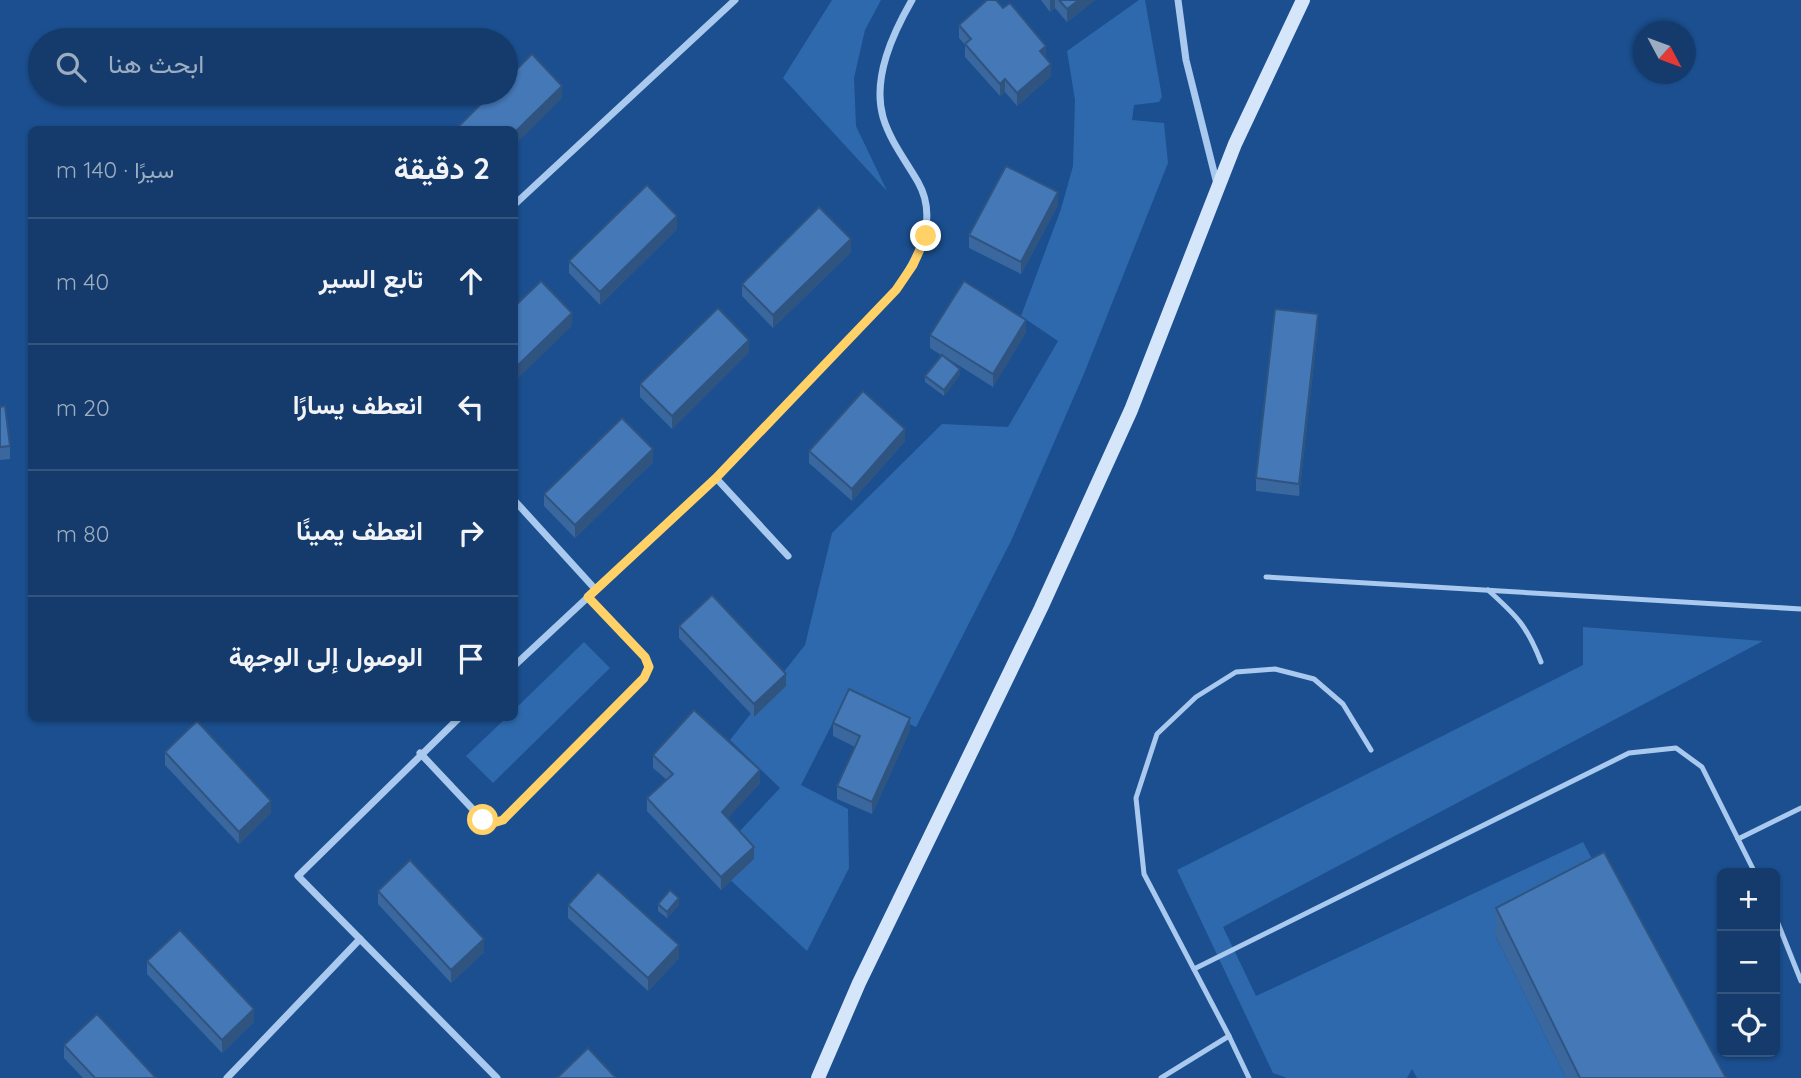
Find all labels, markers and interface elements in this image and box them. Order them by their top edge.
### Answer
north arrow [1633,21,1696,84]
search box [28,28,518,105]
text: ابحث هنا [108,47,204,80]
icon: search [52,48,90,86]
text: 2 دقيقة [394,149,490,187]
text: سيرًا · 140 m [56,155,174,184]
route end [910,220,941,251]
text: تابع السير [319,262,423,295]
icon: ahead [452,262,490,300]
text: 40 m [56,267,109,296]
text: انعطف يسارًا [293,388,423,421]
icon: left [452,388,490,426]
text: 20 m [56,393,110,422]
text: انعطف يمينًا [296,514,423,547]
icon: right [452,514,490,552]
text: 80 m [56,519,109,548]
text: الوصول إلى الوجهة [229,640,423,673]
icon: arrive [452,640,490,678]
route start [467,804,498,835]
map controls [1717,868,1780,1057]
button: + [1717,868,1780,931]
button: − [1717,931,1780,994]
button: locate [1717,994,1780,1057]

